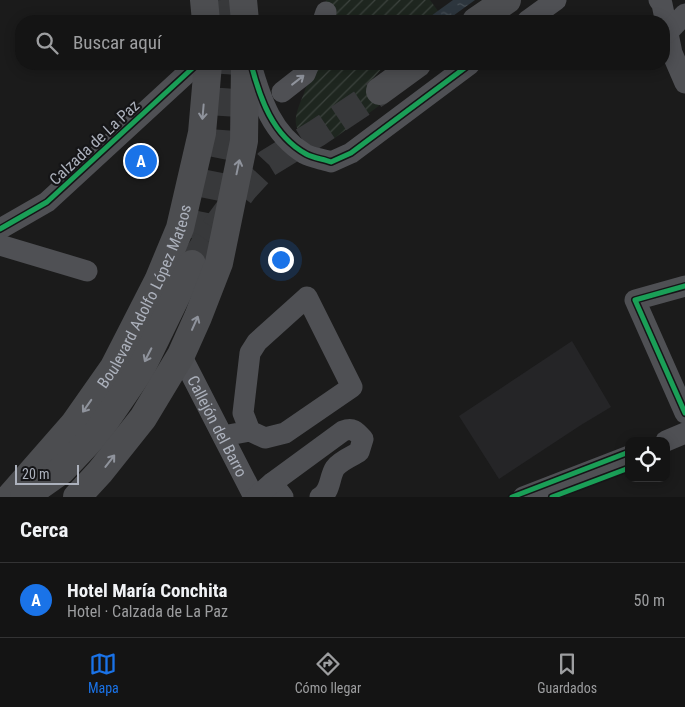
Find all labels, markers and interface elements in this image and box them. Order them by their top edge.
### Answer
search box [15,15,670,70]
icon: search [33,29,61,57]
text: Buscar aquí [73,31,162,54]
one-way arrow [291,75,305,85]
street label: Calzada de La Paz [45,96,143,189]
one-way arrow [199,104,208,120]
pin: A [125,142,157,180]
one-way arrow [234,160,244,176]
street label: Boulevard Adolfo López Mateos [93,203,195,392]
your location [268,247,294,273]
one-way arrow [191,316,201,331]
one-way arrow [143,348,153,363]
street label: Callejón del Barro [183,372,251,480]
one-way arrow [82,399,92,413]
map controls [625,437,670,482]
button: locate [625,437,670,482]
one-way arrow [104,454,115,467]
scale bar [15,462,79,485]
text: 20 m [22,466,50,482]
text: Cerca [20,518,68,542]
text: Hotel María Conchita [67,579,227,602]
text: A [31,591,41,610]
text: 50 m [633,591,665,610]
text: Hotel · Calzada de La Paz [67,602,228,621]
tab: Mapa [88,650,119,696]
tab: Cómo llegar [295,650,361,696]
tab: Guardados [537,650,597,696]

